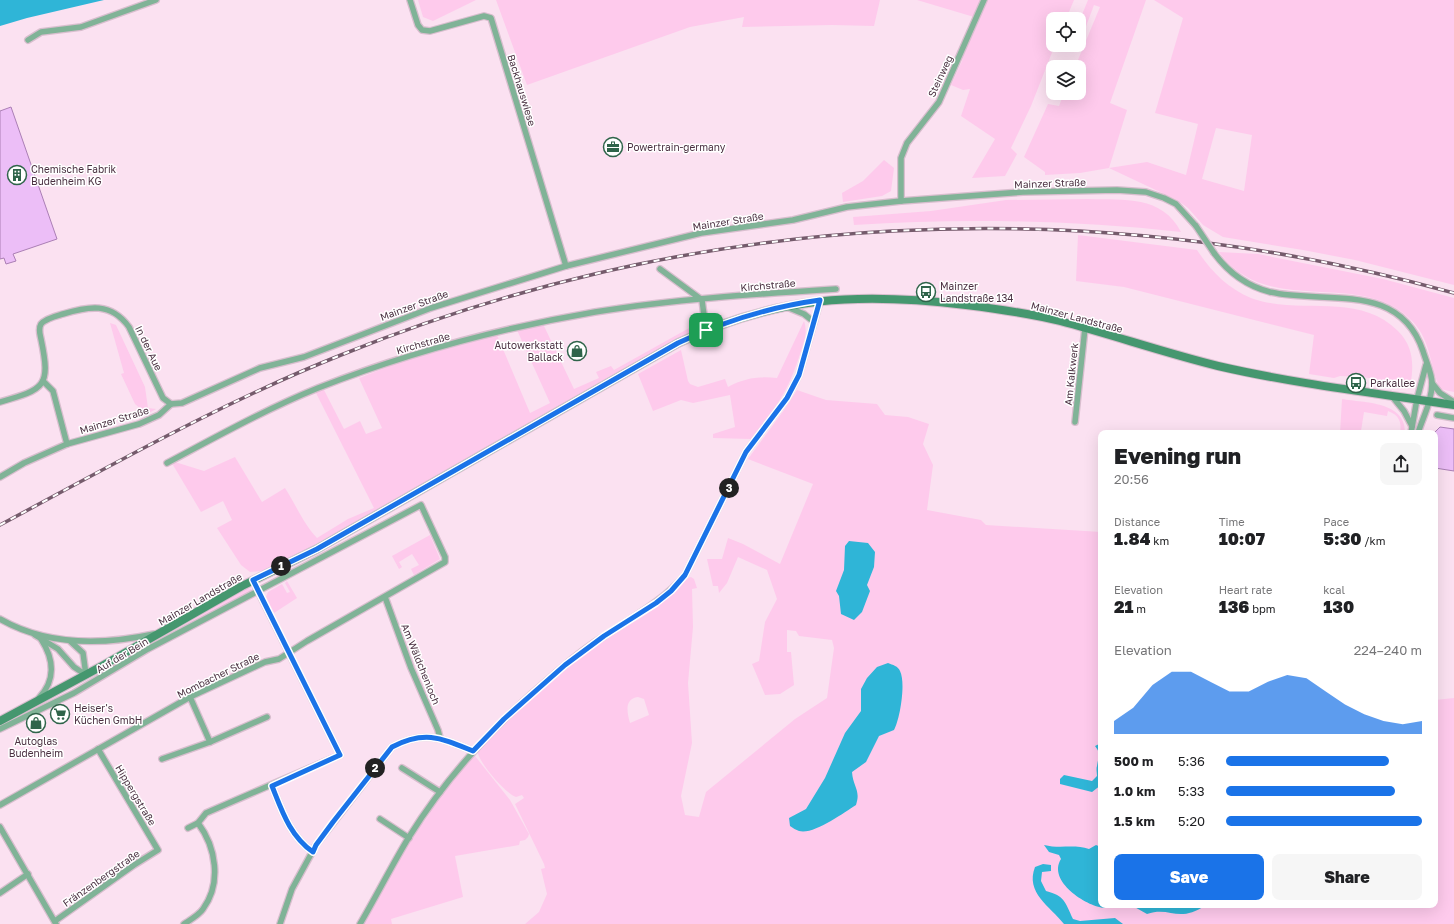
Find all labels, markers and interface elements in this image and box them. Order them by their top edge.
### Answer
map controls [1046,12,1086,100]
button: locate [1046,12,1086,52]
street label: Backhauswiese [505,53,539,127]
street label: Steinweg [925,53,955,99]
button: layers [1046,60,1086,100]
office icon: Powertrain-germany [602,136,624,158]
place label: Powertrain-germany [627,141,726,153]
place label: Chemische Fabrik Budenheim KG [31,163,117,187]
building icon: Chemische Fabrik Budenheim KG [6,164,28,186]
street label: Mainzer Straße [1014,176,1086,190]
street label: Mainzer Straße [692,209,765,233]
street label: Kirchstraße [740,277,796,293]
place label: Mainzer Landstraße 134 [940,280,1013,304]
bus stop icon: Mainzer Landstraße 134 [915,281,937,303]
street label: Mainzer Straße [378,287,450,323]
street label: Mainzer Landstraße [1030,299,1124,335]
pin [689,313,723,347]
icon: arrive [695,319,717,341]
street label: In der Aue [133,324,165,373]
street label: Kirchstraße [395,330,451,356]
place label: Autowerkstatt Ballack [494,339,563,363]
shop icon: Autowerkstatt Ballack [566,340,588,362]
street label: Am Kalkwerk [1062,342,1080,406]
bus stop icon: Parkallee [1345,372,1367,394]
place label: Parkallee [1370,377,1415,389]
street label: Mainzer Straße [78,404,150,436]
text: Evening run [1114,442,1241,469]
button: share [1380,443,1422,485]
text: 20:56 [1114,471,1149,487]
pin: 3 [719,478,739,498]
text: 3 [726,481,732,494]
text: Distance [1114,515,1160,528]
text: Time [1219,515,1245,528]
text: Pace [1323,515,1349,528]
text: 1.84 [1114,528,1151,549]
text: 10:07 [1219,528,1265,549]
text: 5:30 [1323,528,1362,549]
text: km [1151,534,1169,547]
text: /km [1362,534,1386,547]
pin: 1 [271,556,291,576]
text: 1 [278,559,284,572]
street label: Mainzer Landstraße [156,570,244,628]
text: Elevation [1114,583,1163,596]
text: Heart rate [1219,583,1272,596]
text: kcal [1323,583,1345,596]
text: 21 [1114,596,1134,617]
text: 136 [1219,596,1249,617]
text: 130 [1323,596,1354,617]
text: m [1134,602,1146,615]
text: bpm [1249,602,1275,615]
street label: Am Wäldchenloch [399,622,443,706]
street label: Auf der Bein [94,635,150,675]
text: Elevation [1114,642,1172,658]
text: 224–240 m [1354,642,1422,658]
street label: Mombacher Straße [175,650,261,700]
place label: Heiser's Küchen GmbH [74,702,142,726]
supermarket icon: Heiser's Küchen GmbH [49,703,71,725]
shop icon: Autoglas Budenheim [25,712,47,734]
place label: Autoglas Budenheim [9,735,63,759]
text: 500 m [1114,753,1153,769]
text: 5:36 [1178,753,1205,769]
pin: 2 [365,758,385,778]
text: 2 [372,761,378,774]
street label: Hippergstraße [113,762,159,828]
text: 1.0 km [1114,783,1155,799]
text: 5:33 [1178,783,1205,799]
text: 1.5 km [1114,813,1155,829]
text: 5:20 [1178,813,1205,829]
street label: Fränzenbergstraße [60,847,142,909]
button: Save [1114,854,1264,900]
button: Share [1272,854,1422,900]

